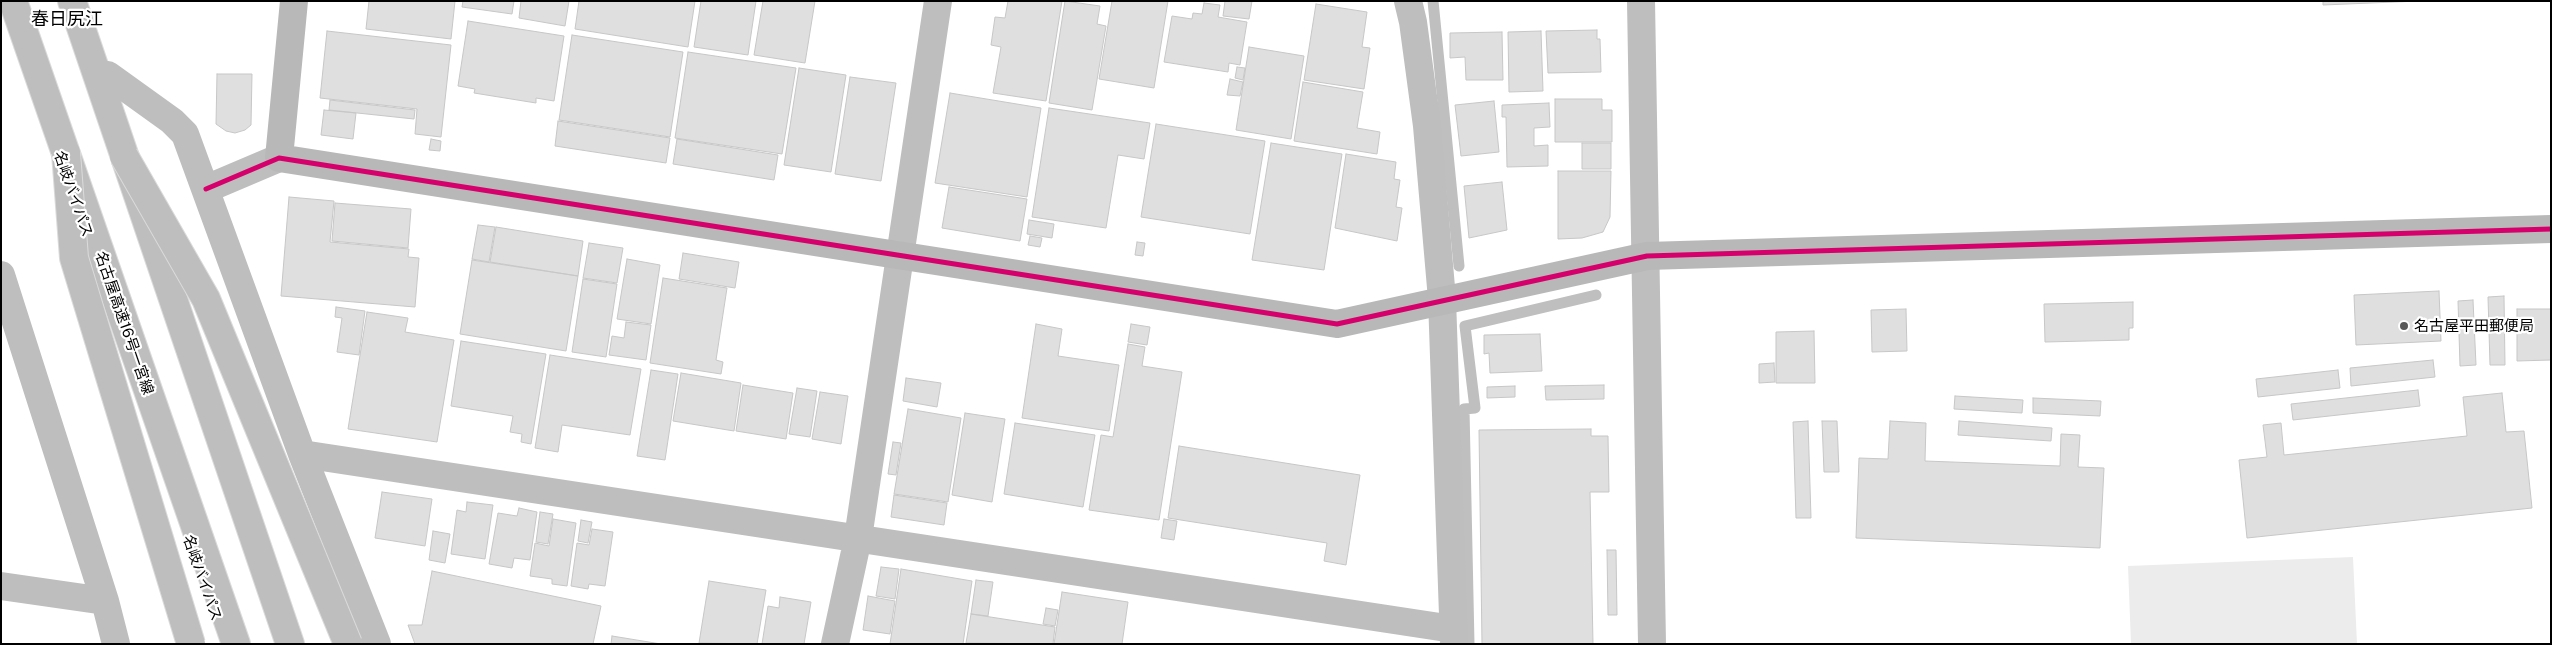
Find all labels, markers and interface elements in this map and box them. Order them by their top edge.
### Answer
district label: 春日尻江 [31,8,103,30]
street label: 名岐バイパス [50,149,96,239]
street label: 名古屋高速16号一宮線 [91,249,157,397]
place label: 名古屋平田郵便局 [2414,317,2534,335]
marker: 名古屋平田郵便局 [2398,320,2410,332]
street label: 名岐バイパス [179,533,225,623]

